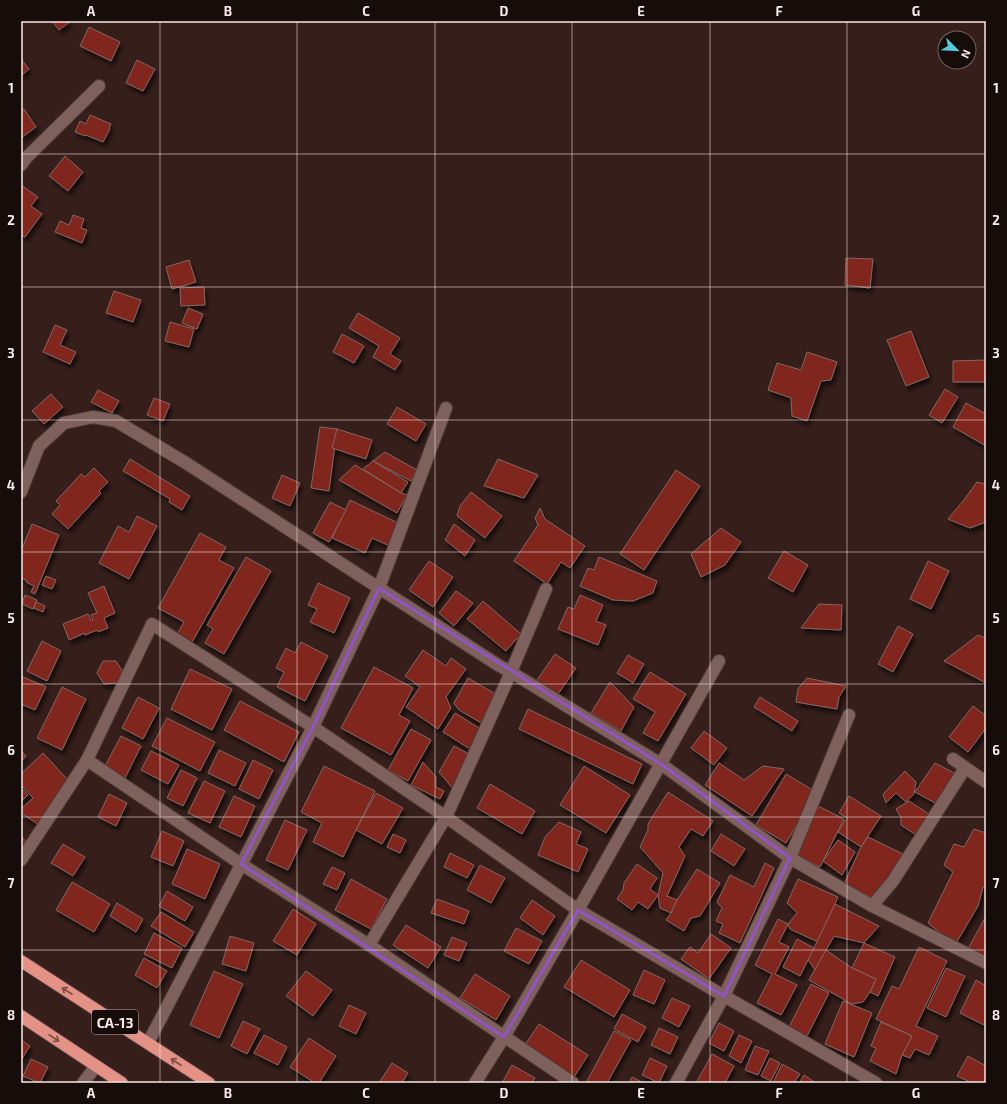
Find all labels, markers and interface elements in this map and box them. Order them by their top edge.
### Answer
text: A [87,3,96,19]
text: B [224,3,232,19]
text: C [362,3,370,19]
text: D [500,3,509,19]
text: E [637,3,645,19]
text: F [775,3,783,19]
text: G [912,3,920,19]
north arrow [937,30,977,70]
text: N [959,48,974,61]
text: 1 [8,80,14,96]
text: 1 [993,80,999,96]
text: 2 [7,212,15,228]
text: 2 [992,212,1000,228]
text: 3 [7,345,15,361]
text: 3 [992,345,1000,361]
text: 4 [7,477,15,493]
text: 4 [992,477,1000,493]
text: 5 [7,610,15,626]
text: 5 [992,610,1000,626]
text: 6 [7,742,15,758]
text: 6 [992,742,1000,758]
text: 7 [8,875,15,891]
text: 7 [993,875,1000,891]
one-way arrow [62,987,73,995]
text: 8 [7,1007,15,1023]
text: 8 [992,1007,1000,1023]
road number: CA-13 [92,1010,138,1034]
one-way arrow [48,1033,59,1042]
one-way arrow [171,1057,182,1066]
text: A [87,1085,96,1101]
text: B [224,1085,232,1101]
text: C [362,1085,370,1101]
text: D [500,1085,509,1101]
text: E [637,1085,645,1101]
text: F [775,1085,783,1101]
text: G [912,1085,920,1101]

